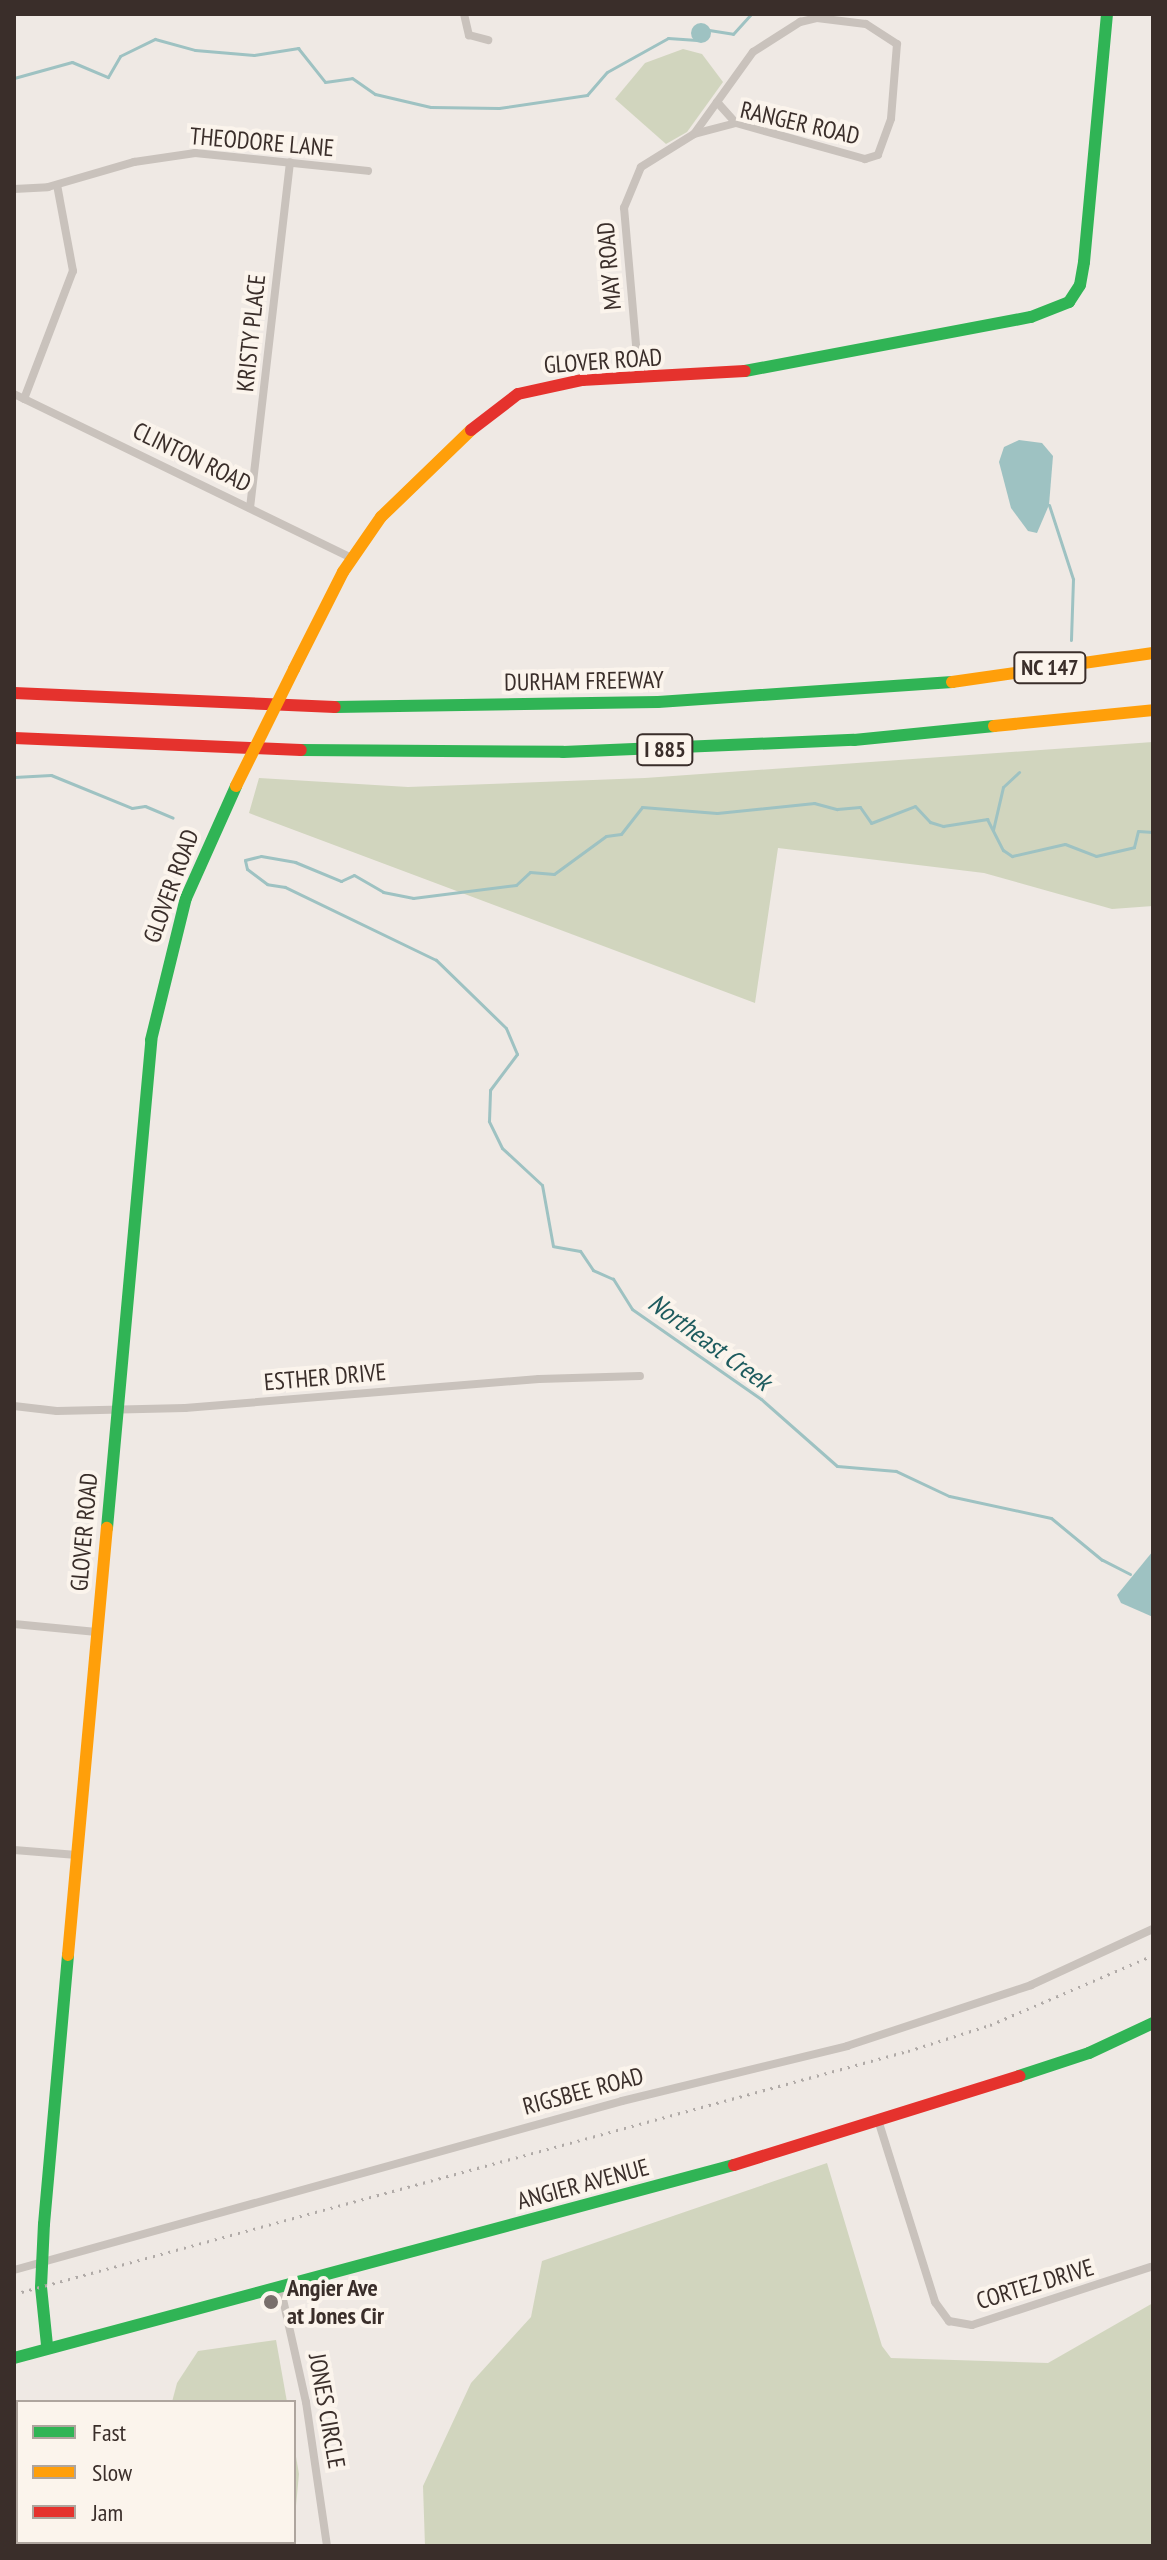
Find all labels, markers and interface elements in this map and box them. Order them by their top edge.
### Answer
street label: RANGER ROAD [738,95,862,151]
street label: THEODORE LANE [189,121,335,163]
street label: MAY ROAD [591,221,627,311]
street label: KRISTY PLACE [230,273,272,393]
street label: GLOVER ROAD [543,343,663,379]
street label: CLINTON ROAD [128,416,256,498]
road number: NC 147 [1012,650,1088,686]
street label: DURHAM FREEWAY [504,665,664,697]
road number: I 885 [635,732,695,768]
street label: GLOVER ROAD [137,825,205,947]
water label: Northeast Creek [643,1287,777,1397]
street label: ESTHER DRIVE [263,1357,387,1397]
street label: GLOVER ROAD [64,1472,104,1592]
street label: RIGSBEE ROAD [520,2061,646,2121]
street label: ANGIER AVENUE [514,2152,652,2216]
street label: CORTEZ DRIVE [973,2252,1097,2316]
place label: Angier Ave at Jones Cir [287,2274,384,2330]
marker: Angier Ave at Jones Cir [262,2293,280,2311]
street label: JONES CIRCLE [303,2351,351,2471]
legend [16,2400,296,2544]
text: Fast [92,2417,126,2448]
text: Slow [92,2457,132,2488]
text: Jam [92,2497,123,2528]

